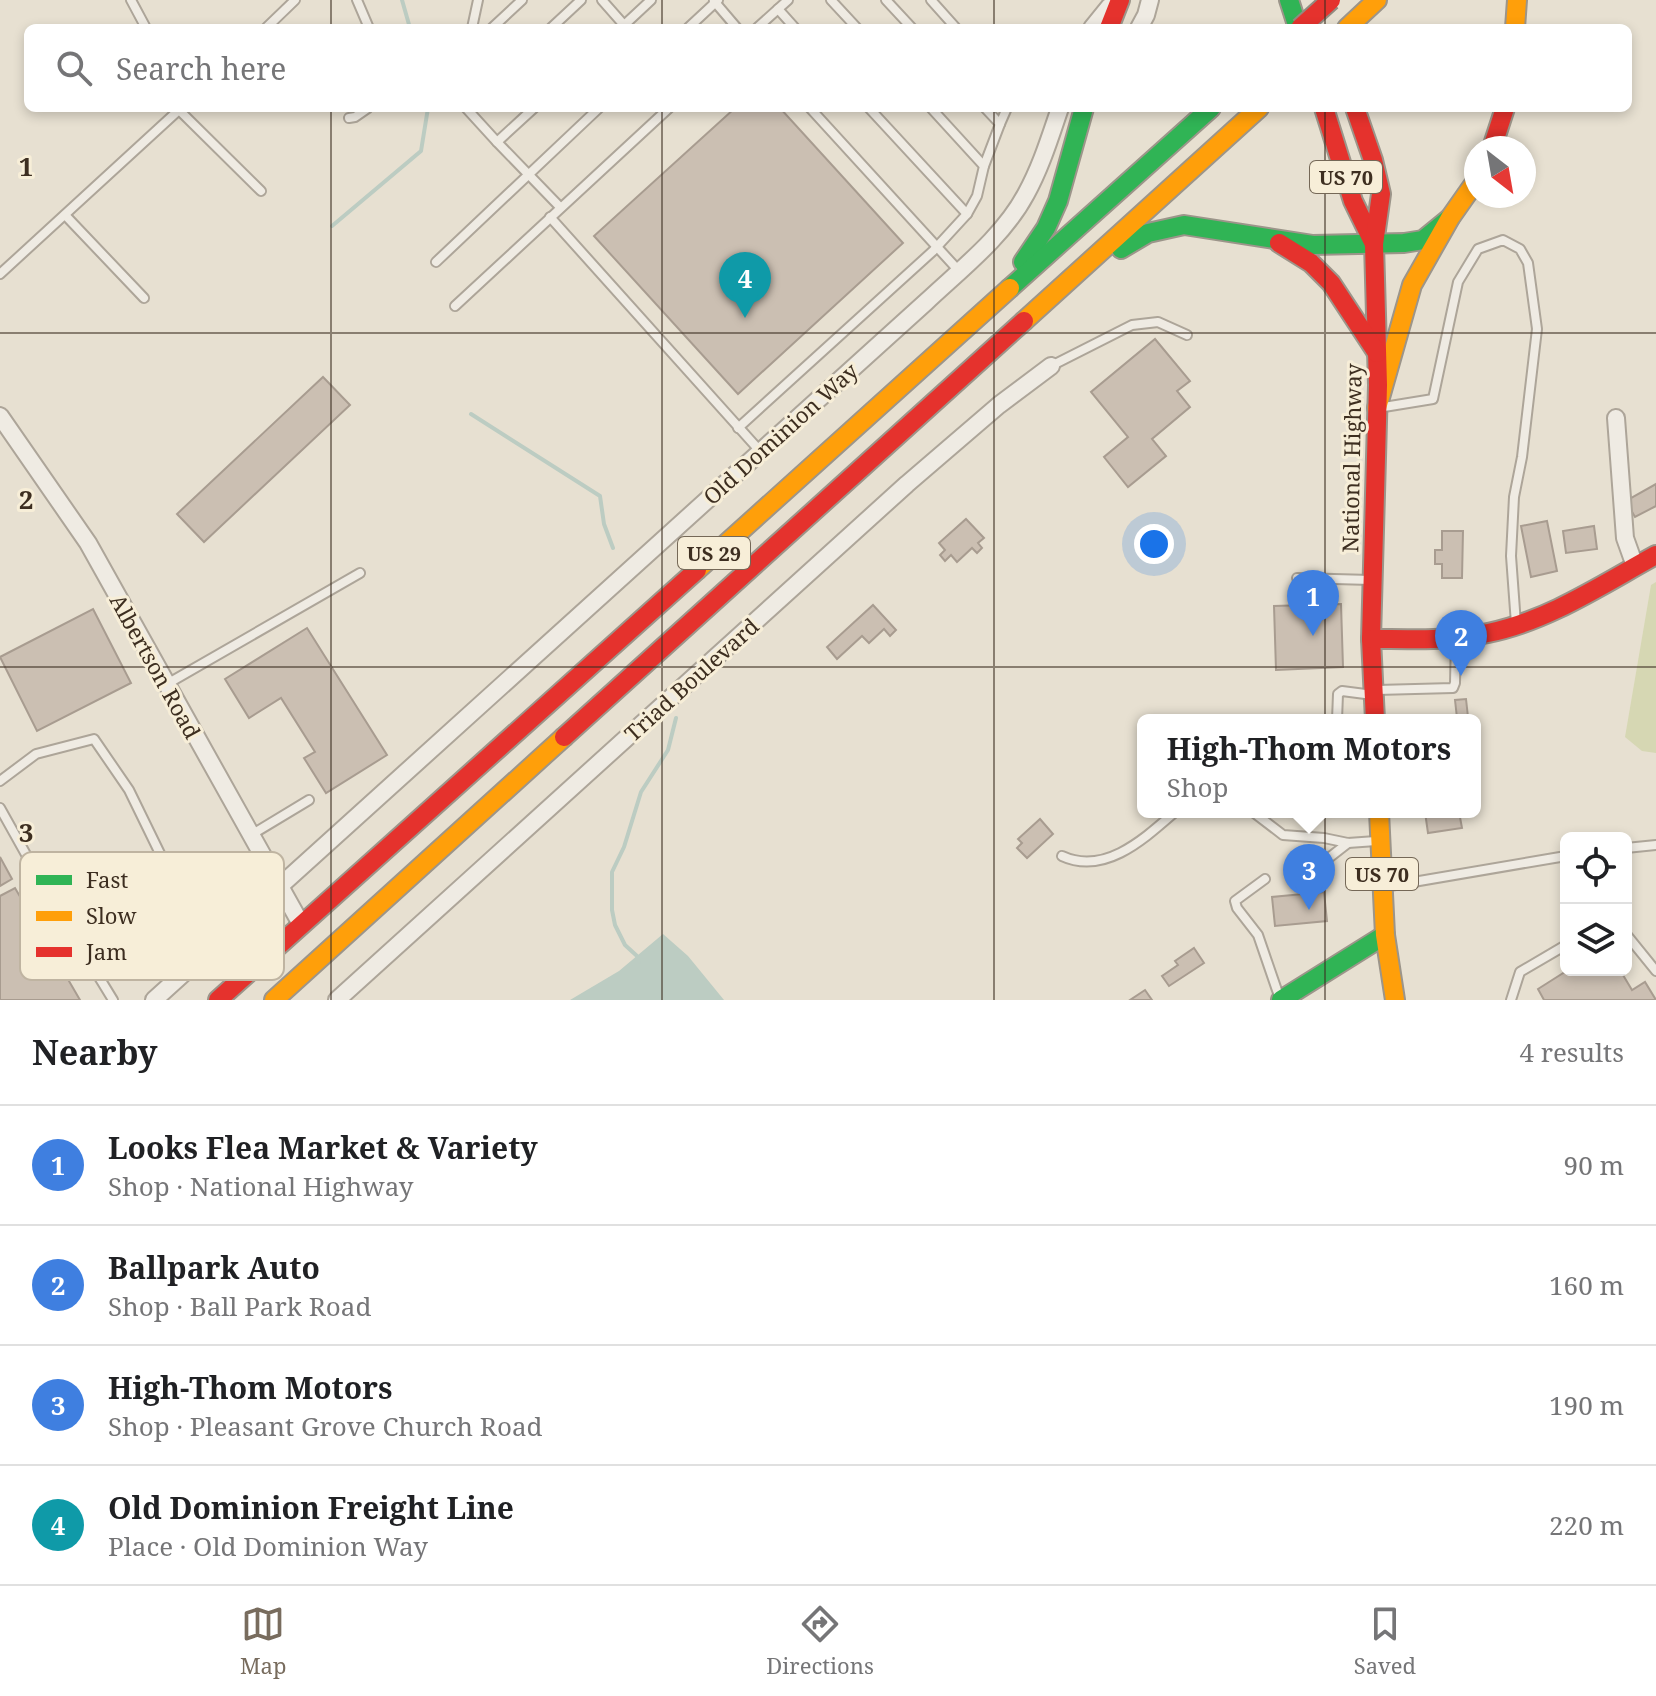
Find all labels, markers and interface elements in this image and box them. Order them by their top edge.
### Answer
search box [24,24,1632,112]
icon: search [52,46,96,90]
text: Search here [116,48,286,89]
north arrow [1464,136,1536,208]
text: 1 [19,148,33,184]
road number: US 70 [1310,161,1382,193]
pin: 4 [719,252,771,318]
street label: Old Dominion Way [696,355,864,511]
street label: National Highway [1334,362,1368,553]
text: 2 [19,481,33,517]
your location [1134,524,1174,564]
road number: US 29 [678,537,750,569]
pin: 1 [1287,570,1339,636]
street label: Albertson Road [104,588,208,744]
street label: Triad Boulevard [617,610,765,747]
pin: 2 [1435,610,1487,676]
popup [1137,714,1481,818]
text: High-Thom Motors [1167,728,1451,769]
text: Shop [1167,769,1228,805]
text: 3 [19,814,33,850]
map controls [1560,832,1632,976]
button: locate [1560,832,1632,904]
pin: 3 [1283,844,1335,910]
legend [20,852,284,980]
road number: US 70 [1346,858,1418,890]
text: Fast [86,864,128,894]
text: Slow [86,900,136,930]
button: layers [1560,904,1632,976]
text: Jam [85,936,127,966]
text: Nearby [32,1029,158,1075]
text: 4 results [1519,1034,1624,1070]
text: Looks Flea Market & Variety [108,1127,538,1168]
text: 1 [51,1147,65,1183]
text: 90 m [1564,1147,1624,1183]
text: Shop · National Highway [108,1168,413,1204]
text: Ballpark Auto [108,1247,320,1288]
text: 2 [51,1267,65,1303]
text: 160 m [1549,1267,1624,1303]
text: Shop · Ball Park Road [108,1288,371,1324]
text: High-Thom Motors [108,1367,392,1408]
text: 3 [51,1387,65,1423]
text: 190 m [1549,1387,1624,1423]
text: Shop · Pleasant Grove Church Road [108,1408,543,1444]
text: Old Dominion Freight Line [108,1487,514,1528]
text: 4 [51,1507,65,1543]
text: 220 m [1549,1507,1624,1543]
text: Place · Old Dominion Way [108,1528,428,1564]
tab: Map [240,1602,286,1680]
tab: Directions [766,1602,874,1680]
tab: Saved [1354,1602,1416,1680]

